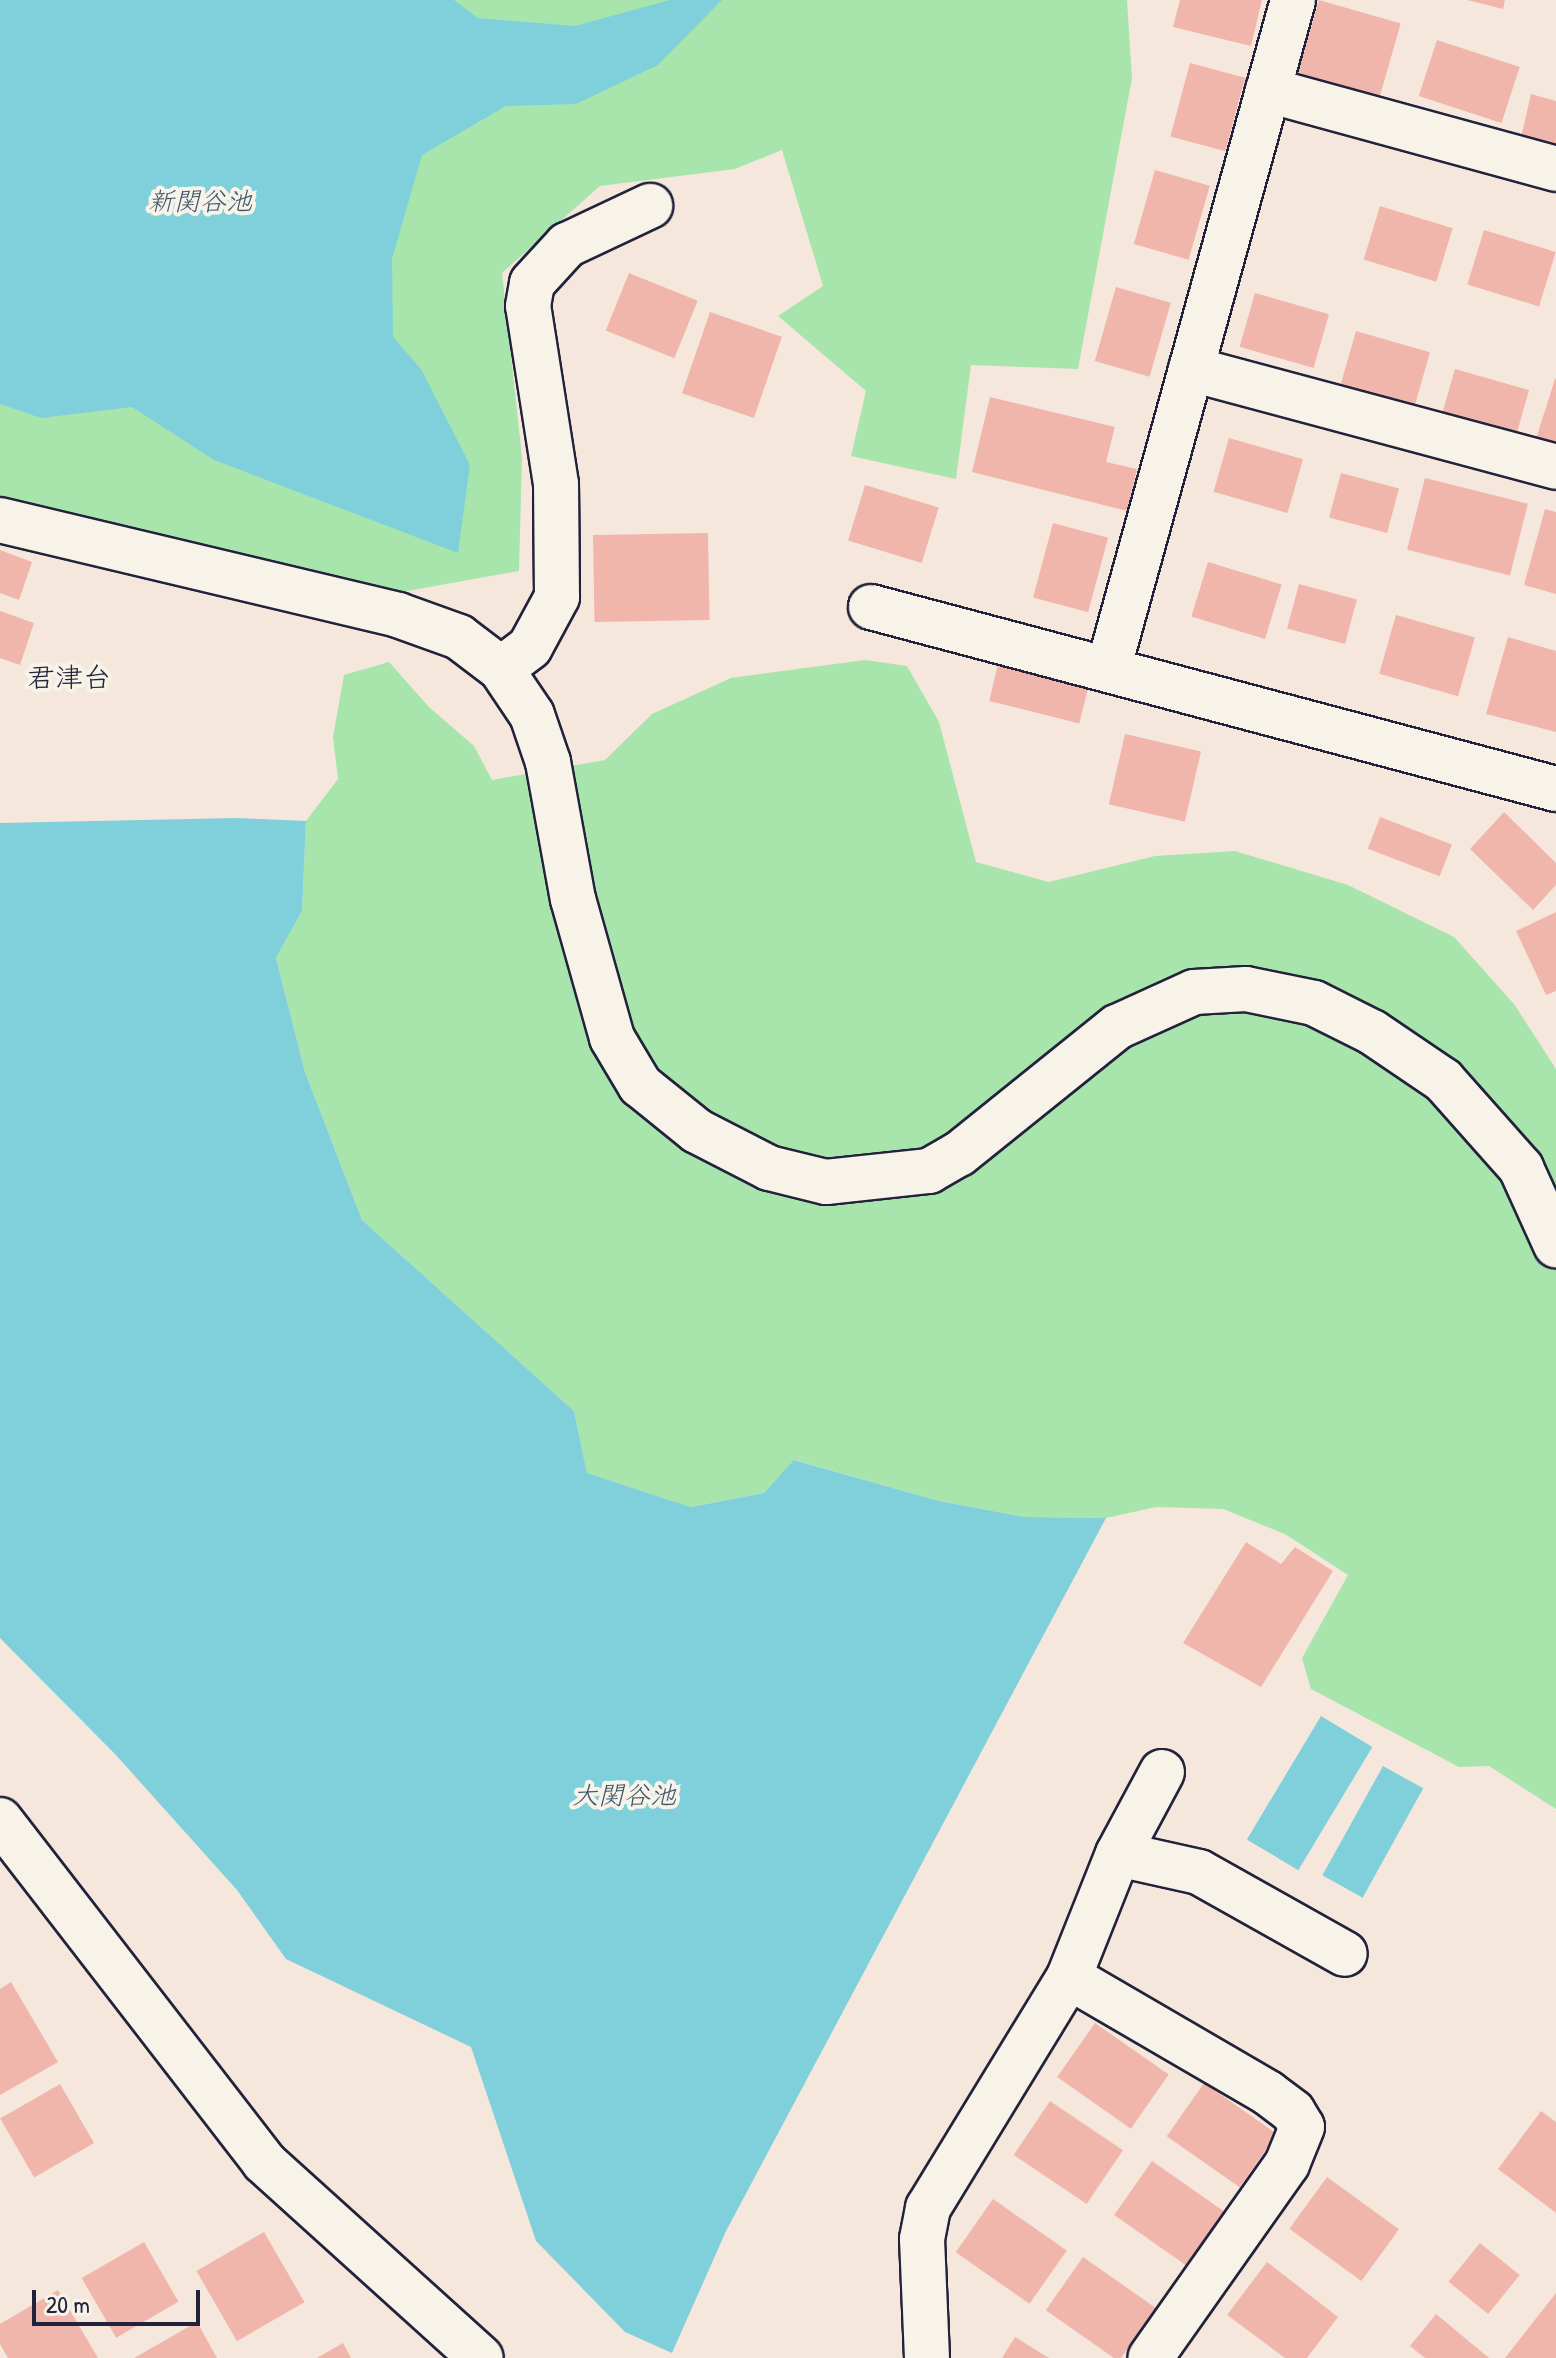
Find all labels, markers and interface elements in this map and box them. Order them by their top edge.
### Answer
water label: 新関谷池 [148,185,252,217]
district label: 君津台 [27,660,111,694]
water label: 大関谷池 [572,1779,676,1811]
scale bar [36,2274,204,2324]
text: 20 m [46,2288,90,2320]

